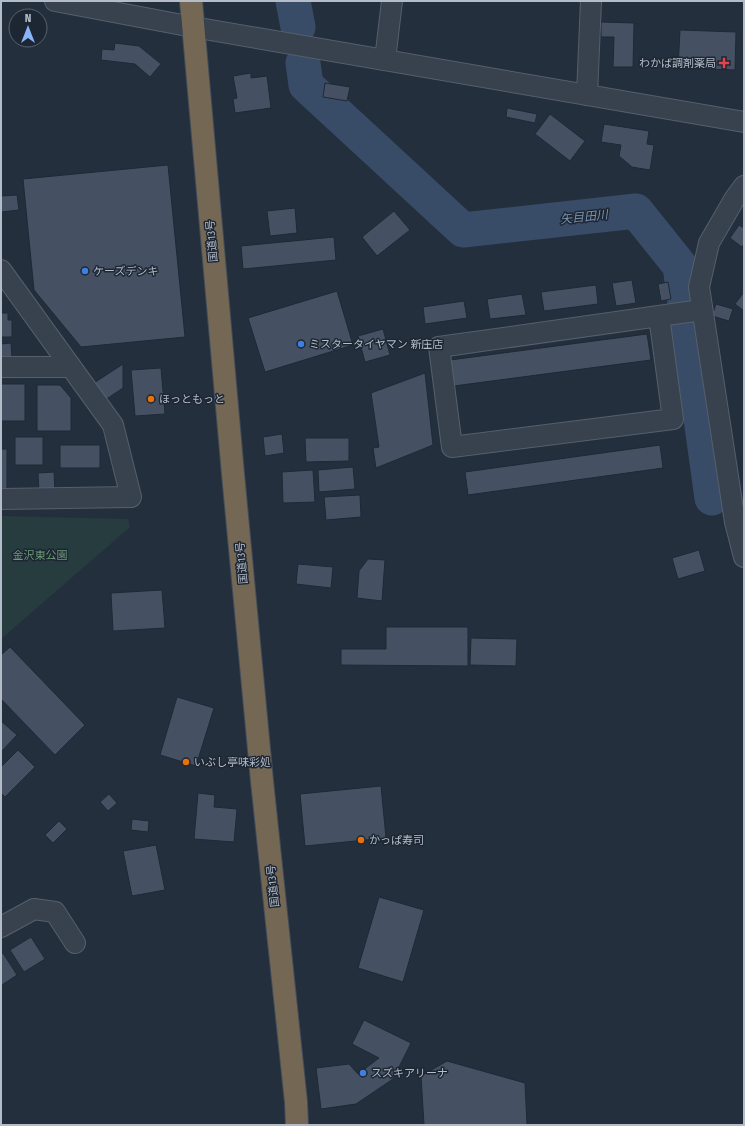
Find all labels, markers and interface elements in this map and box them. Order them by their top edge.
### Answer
north arrow [8,8,48,48]
text: N [25,12,31,25]
place label: わかば調剤薬局 [639,57,716,70]
marker: わかば調剤薬局 [719,58,729,68]
water label: 矢目田川 [559,207,611,226]
street label: 国道13号 [204,219,220,263]
place label: ケーズデンキ [93,265,158,278]
marker: ケーズデンキ [80,266,90,276]
place label: ミスタータイヤマン 新庄店 [309,338,443,351]
marker: ミスタータイヤマン 新庄店 [296,339,306,349]
place label: ほっともっと [159,393,225,406]
marker: ほっともっと [146,394,156,404]
street label: 国道13号 [234,541,250,585]
park label: 金沢東公園 [13,549,68,562]
place label: いぶし亭味彩処 [194,756,271,769]
marker: いぶし亭味彩処 [181,757,191,767]
place label: かっぱ寿司 [369,834,424,847]
marker: かっぱ寿司 [356,835,366,845]
street label: 国道13号 [264,864,282,908]
place label: スズキアリーナ [371,1067,448,1080]
marker: スズキアリーナ [358,1068,368,1078]

